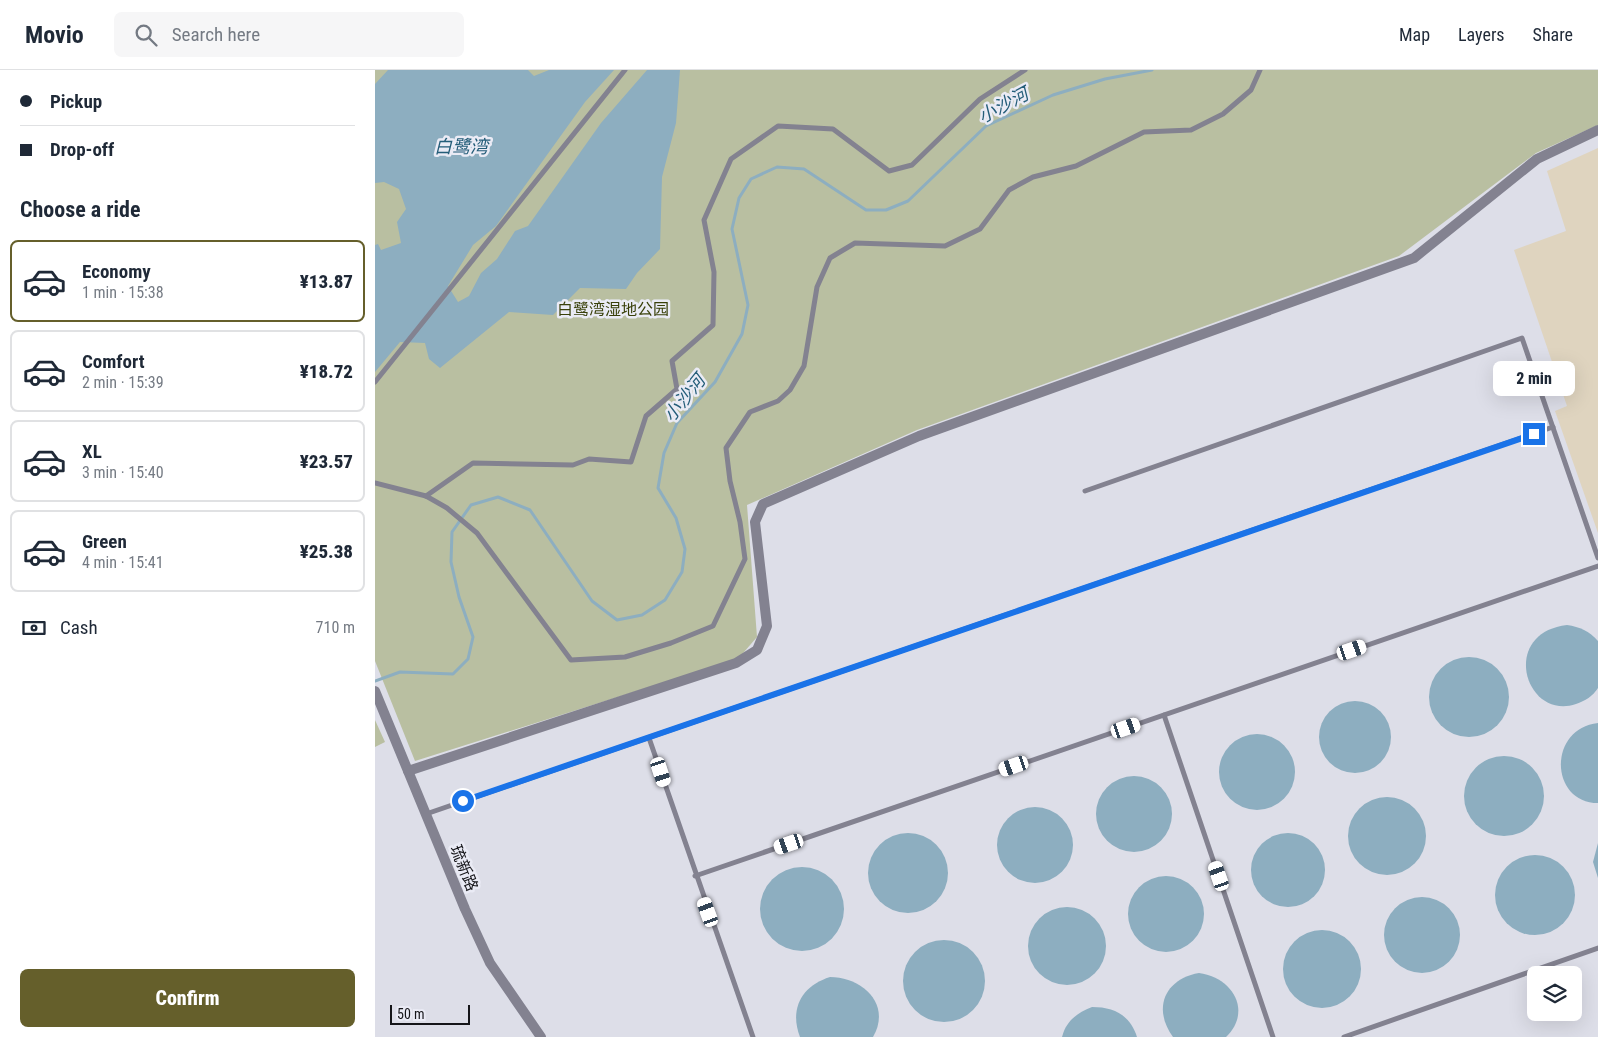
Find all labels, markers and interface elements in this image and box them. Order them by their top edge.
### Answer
search box [114,12,464,57]
text: Movio [25,21,84,49]
icon: search [132,21,160,49]
text: Search here [172,23,260,46]
text: Map [1399,24,1430,45]
text: Layers [1458,24,1505,45]
text: Share [1533,24,1573,45]
water label: 小沙河 [974,82,1034,127]
text: Pickup [50,90,102,113]
water label: 白鹭湾 [434,136,491,157]
text: Drop-off [50,138,114,161]
text: Choose a ride [20,197,141,222]
icon: car [22,259,67,304]
text: Economy [82,260,151,283]
text: ¥13.87 [300,270,353,293]
text: 1 min · 15:38 [82,283,164,302]
park label: 白鹭湾湿地公园 [557,300,669,319]
icon: car [22,349,67,394]
text: Comfort [82,350,145,373]
text: ¥18.72 [300,360,353,383]
callout: 2 min [1493,362,1575,396]
water label: 小沙河 [659,368,711,426]
text: 2 min [1516,369,1552,388]
text: 2 min · 15:39 [82,373,164,392]
route end [1523,423,1545,445]
icon: car [22,439,67,484]
text: XL [82,440,102,463]
text: ¥23.57 [300,450,353,473]
text: 3 min · 15:40 [82,463,164,482]
icon: car [22,529,67,574]
text: Green [82,530,127,553]
text: ¥25.38 [300,540,353,563]
text: 4 min · 15:41 [82,553,164,572]
icon: cash [20,614,48,642]
text: Cash [60,616,98,639]
text: 710 m [316,618,355,637]
car [1335,638,1368,662]
car [1109,716,1142,740]
car [997,754,1030,778]
car [649,755,672,789]
route start [452,790,474,812]
car [772,832,805,856]
street label: 琉新路 [446,842,482,894]
car [1207,859,1230,893]
car [695,895,720,929]
map controls [1527,966,1582,1021]
button: layers [1527,966,1582,1021]
button: Confirm [20,969,355,1027]
scale bar [390,1002,470,1025]
text: 50 m [397,1006,425,1022]

